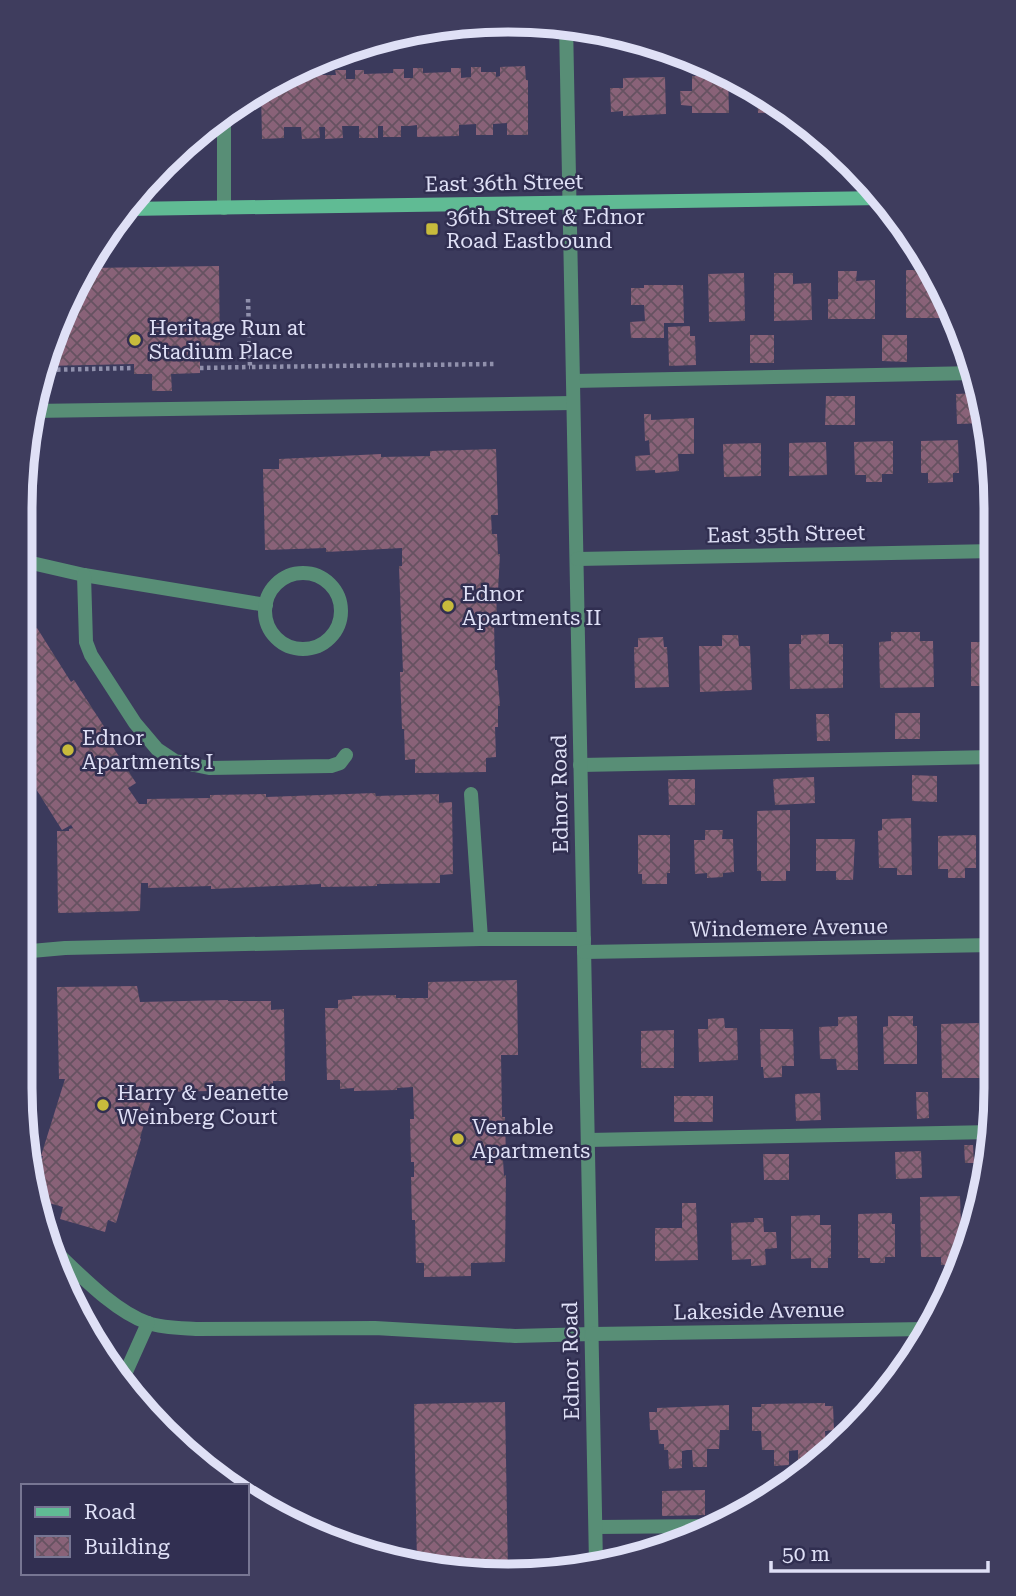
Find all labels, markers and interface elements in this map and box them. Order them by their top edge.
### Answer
street label: East 36th Street [425,170,584,196]
place label: 36th Street & Ednor Road Eastbound [446,205,645,253]
marker: 36th Street & Ednor Road Eastbound [424,221,440,237]
place label: Heritage Run at Stadium Place [149,316,306,364]
marker: Heritage Run at Stadium Place [127,332,143,348]
street label: East 35th Street [707,521,866,547]
place label: Ednor Apartments II [462,582,601,630]
marker: Ednor Apartments II [440,598,456,614]
place label: Ednor Apartments I [82,726,213,774]
street label: Ednor Road [547,734,573,854]
marker: Ednor Apartments I [60,742,76,758]
street label: Windemere Avenue [690,914,888,942]
place label: Harry & Jeanette Weinberg Court [117,1081,289,1129]
marker: Harry & Jeanette Weinberg Court [95,1097,111,1113]
place label: Venable Apartments [472,1115,590,1163]
marker: Venable Apartments [450,1131,466,1147]
street label: Lakeside Avenue [673,1298,845,1324]
street label: Ednor Road [558,1301,584,1421]
legend [21,1484,248,1575]
text: Road [84,1500,136,1524]
scale bar [771,1530,988,1574]
text: Building [84,1535,170,1559]
text: 50 m [782,1542,830,1566]

